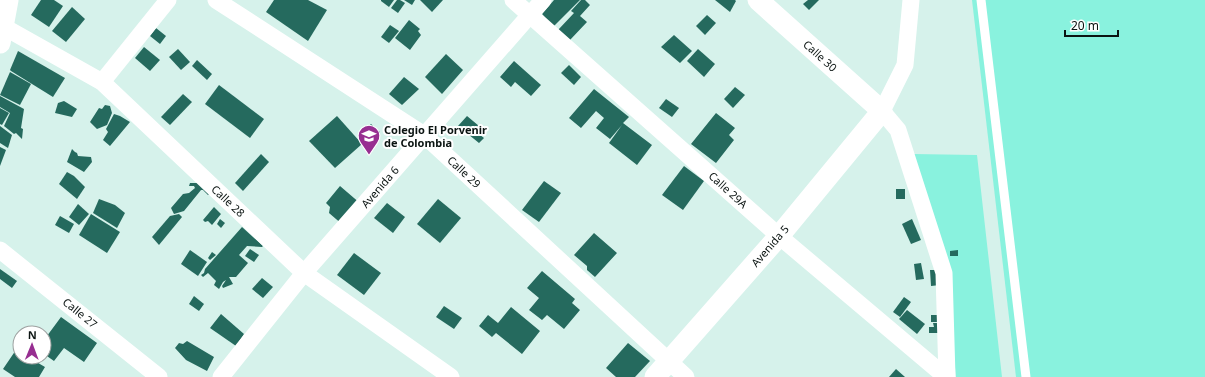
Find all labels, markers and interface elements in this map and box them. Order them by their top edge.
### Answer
scale bar [1065,12,1118,38]
text: 20 m [1071,17,1099,34]
street label: Calle 30 [800,37,840,75]
place label: Colegio El Porvenir de Colombia [384,122,487,150]
school or university icon: Colegio El Porvenir de Colombia [356,123,382,156]
street label: Calle 29 [444,152,484,191]
street label: Avenida 6 [357,163,402,211]
street label: Calle 29A [706,168,752,212]
street label: Calle 28 [208,181,248,220]
street label: Avenida 5 [747,222,792,270]
street label: Calle 27 [60,294,101,331]
north arrow [12,325,52,365]
text: N [28,327,37,342]

